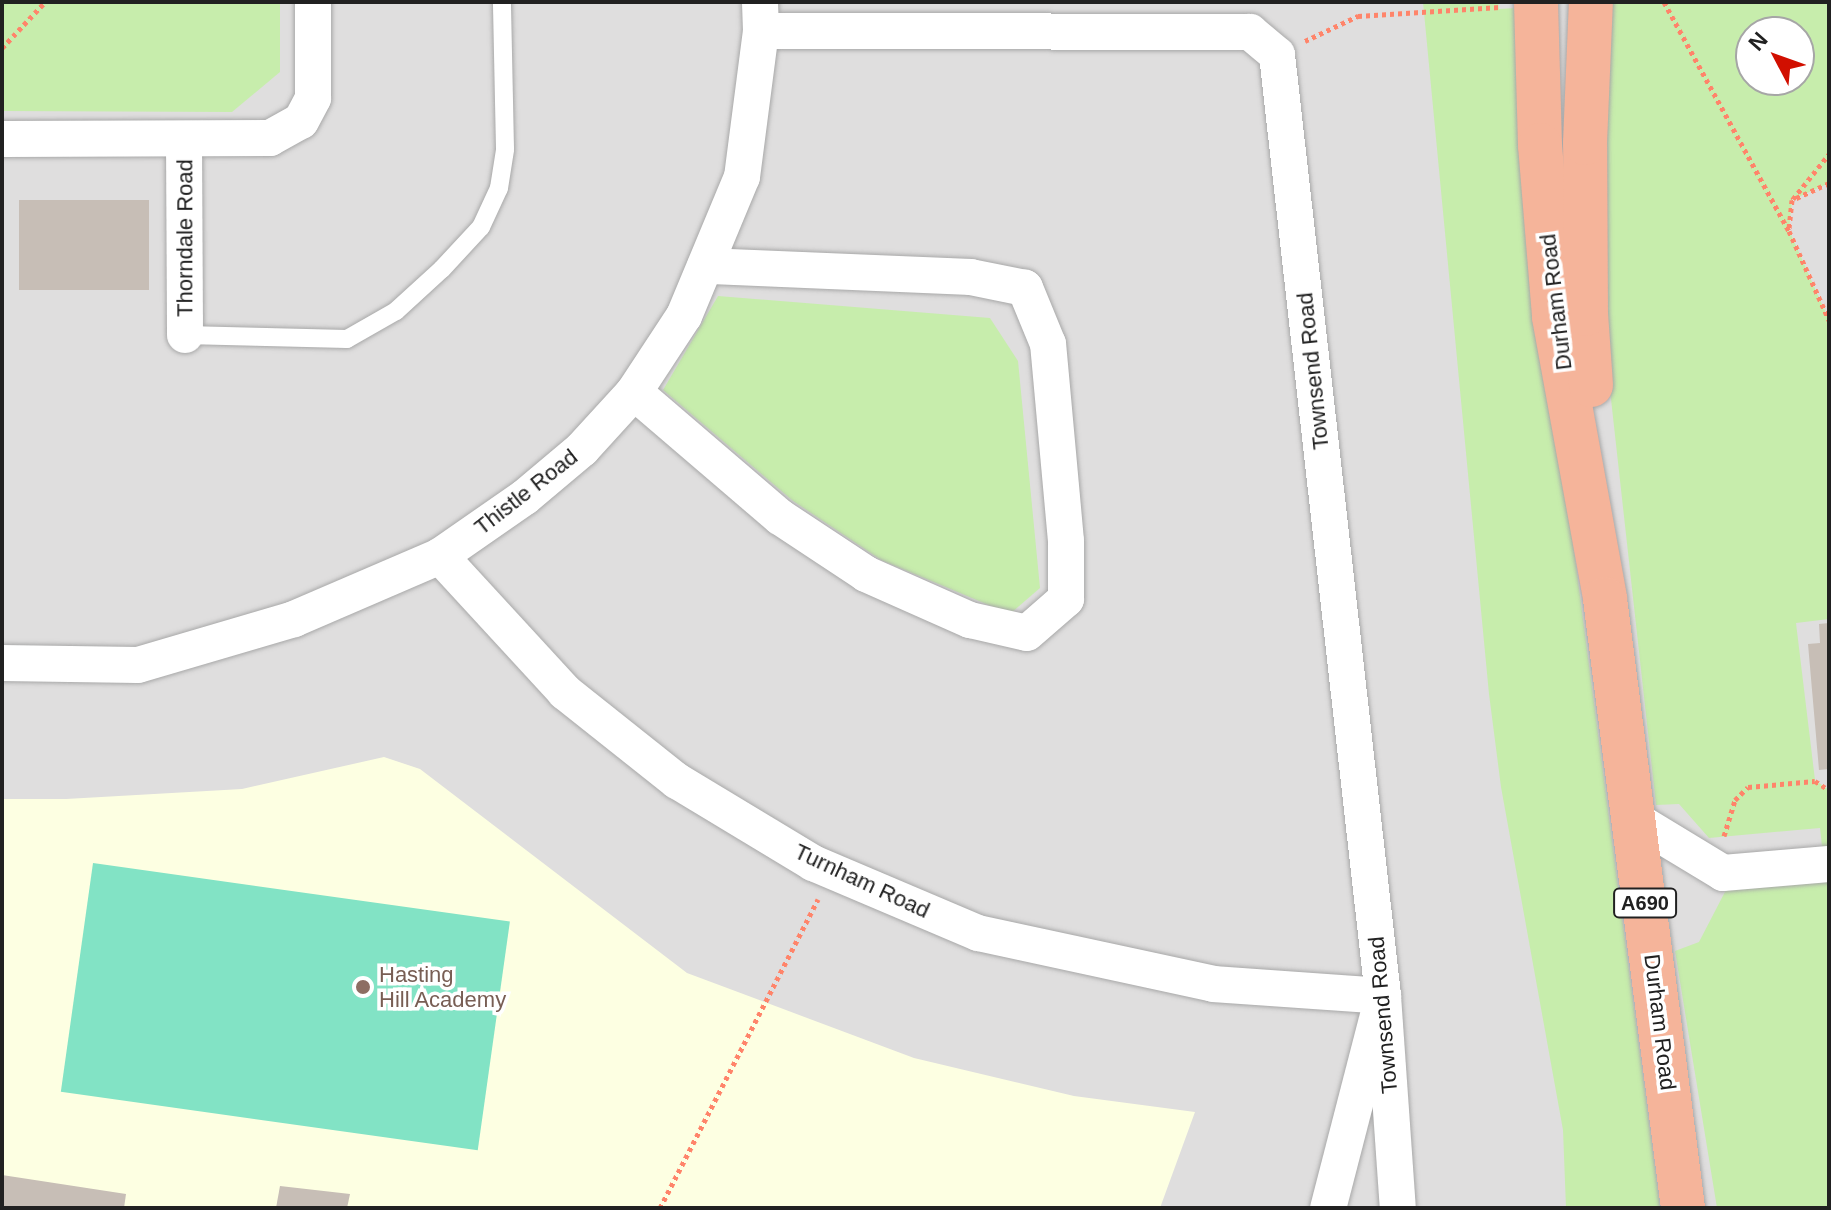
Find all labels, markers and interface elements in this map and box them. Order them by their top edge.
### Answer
north arrow [1735,16,1815,96]
text: N [1743,27,1773,55]
street label: Thorndale Road [172,159,198,317]
street label: Durham Road [1535,232,1577,372]
street label: Townsend Road [1292,291,1334,451]
street label: Thistle Road [469,444,583,540]
street label: Turnham Road [790,838,934,924]
road number: A690 [1613,887,1677,919]
street label: Townsend Road [1363,935,1403,1095]
street label: Durham Road [1639,952,1681,1092]
place label: Hasting Hill Academy [379,961,507,1012]
marker: Hasting Hill Academy [354,978,372,996]

